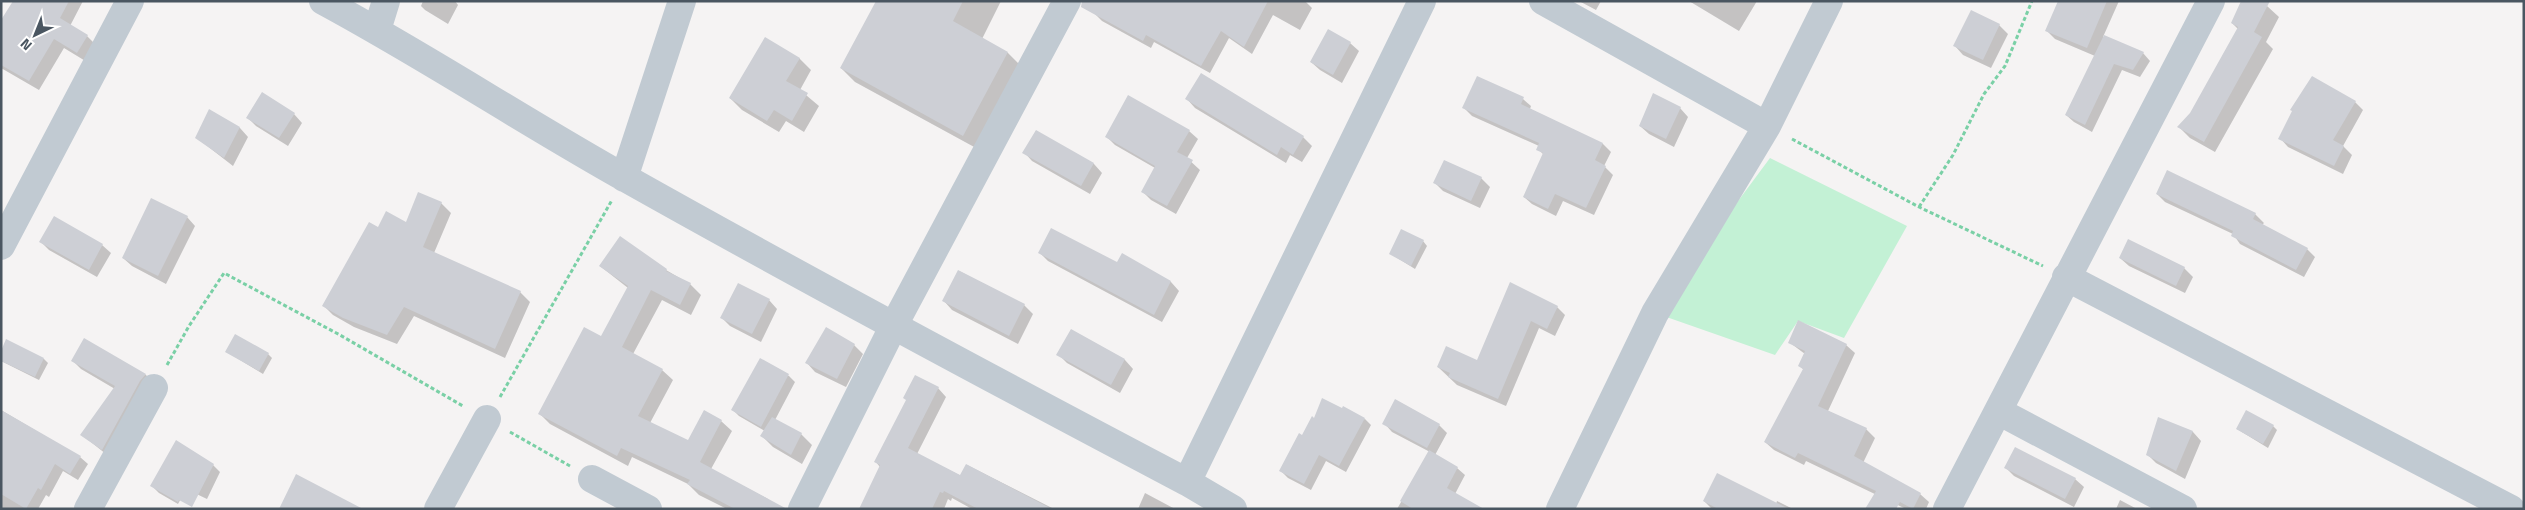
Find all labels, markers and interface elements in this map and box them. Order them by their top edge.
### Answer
north arrow [10,10,60,60]
text: N [15,34,37,56]

